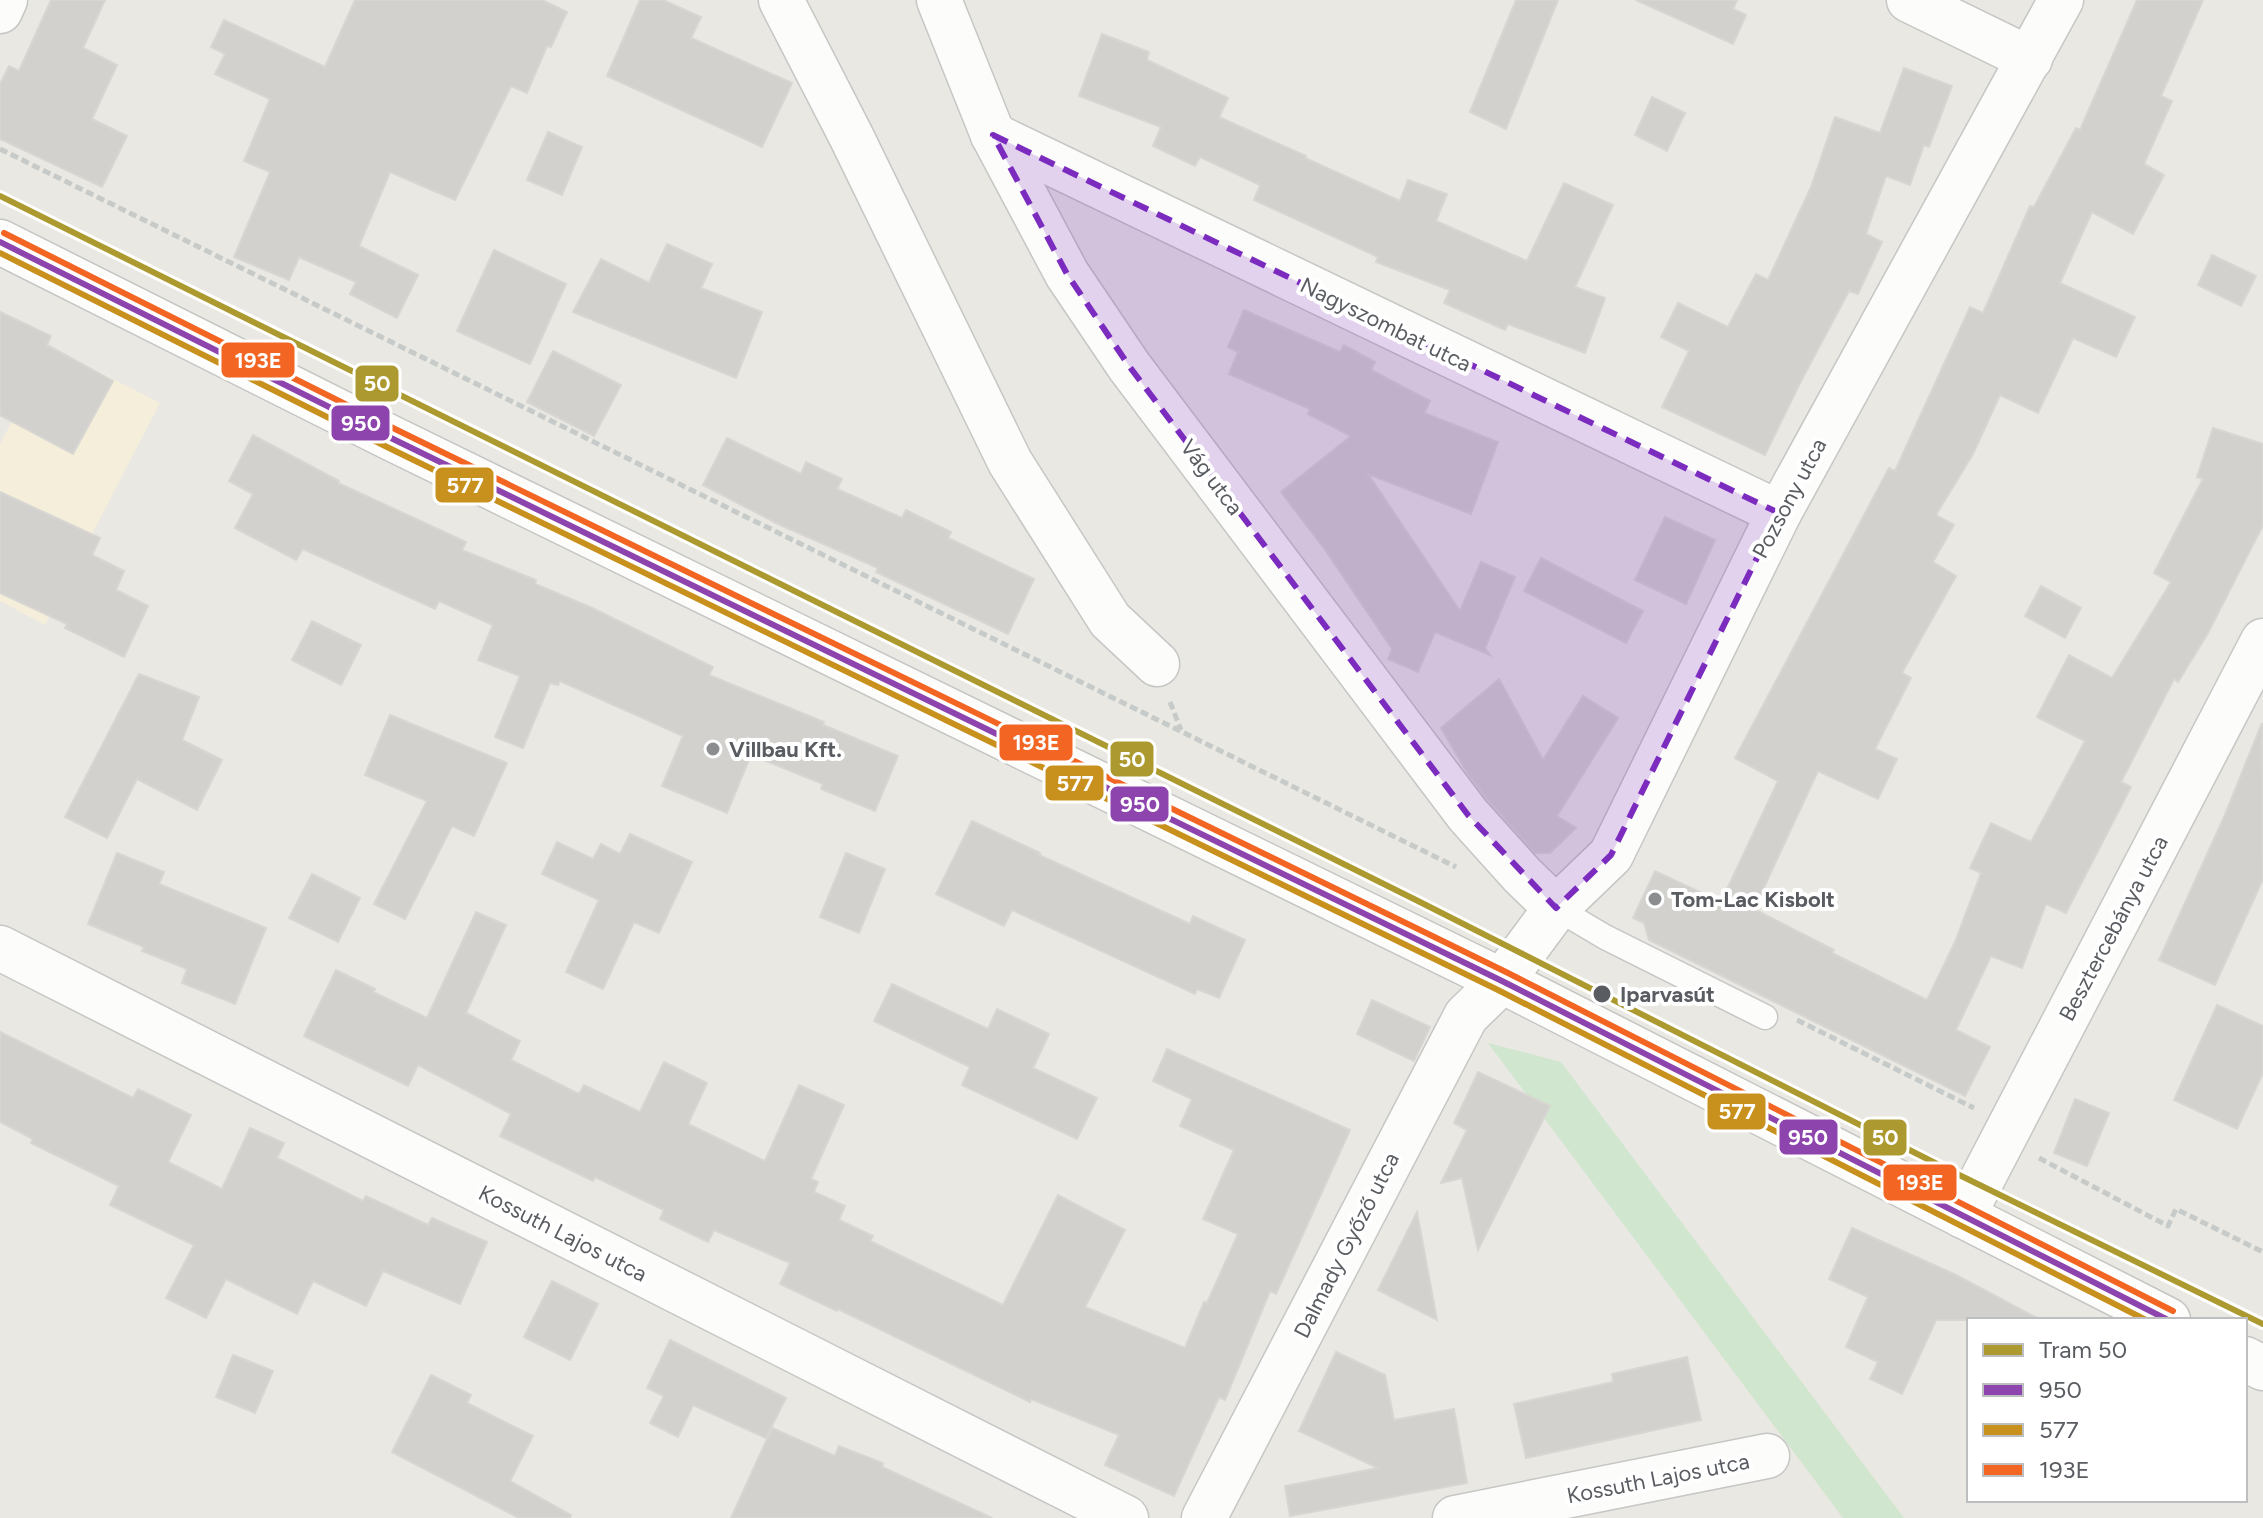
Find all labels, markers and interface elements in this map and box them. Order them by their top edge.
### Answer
street label: Nagyszombat utca [1296,271,1476,378]
line badge: 193E [220,341,296,379]
text: 193E [234,347,282,374]
line badge: 50 [354,364,400,403]
text: 50 [363,370,391,397]
line badge: 950 [330,404,391,442]
text: 950 [341,410,381,437]
street label: Vág utca [1174,434,1249,520]
street label: Pozsony utca [1747,434,1832,563]
line badge: 577 [434,466,495,504]
text: 577 [446,472,484,499]
line badge: 193E [998,723,1074,762]
text: 193E [1012,729,1060,756]
place label: Villbau Kft. [729,736,842,763]
marker: Villbau Kft. [704,740,722,758]
line badge: 50 [1109,740,1155,778]
text: 50 [1118,746,1146,773]
line badge: 577 [1044,764,1105,802]
text: 577 [1056,770,1094,797]
line badge: 950 [1109,785,1170,823]
text: 950 [1120,791,1160,818]
street label: Besztercebánya utca [2053,831,2174,1026]
place label: Tom-Lac Kisbolt [1671,886,1835,913]
marker: Tom-Lac Kisbolt [1646,890,1664,908]
place label: Iparvasút [1620,981,1715,1008]
marker: Iparvasút [1591,983,1613,1005]
line badge: 577 [1706,1092,1767,1131]
text: 577 [1718,1098,1756,1125]
line badge: 950 [1778,1118,1839,1156]
line badge: 50 [1862,1118,1908,1157]
text: 950 [1788,1124,1828,1151]
text: 50 [1871,1124,1899,1151]
street label: Dalmady Győző utca [1288,1148,1405,1342]
line badge: 193E [1882,1163,1958,1202]
text: 193E [1896,1169,1944,1196]
street label: Kossuth Lajos utca [474,1179,652,1288]
legend [1967,1318,2247,1502]
text: Tram 50 [2039,1335,2127,1364]
text: 950 [2039,1375,2082,1404]
text: 577 [2039,1415,2079,1444]
street label: Kossuth Lajos utca [1564,1448,1752,1509]
text: 193E [2039,1455,2090,1484]

